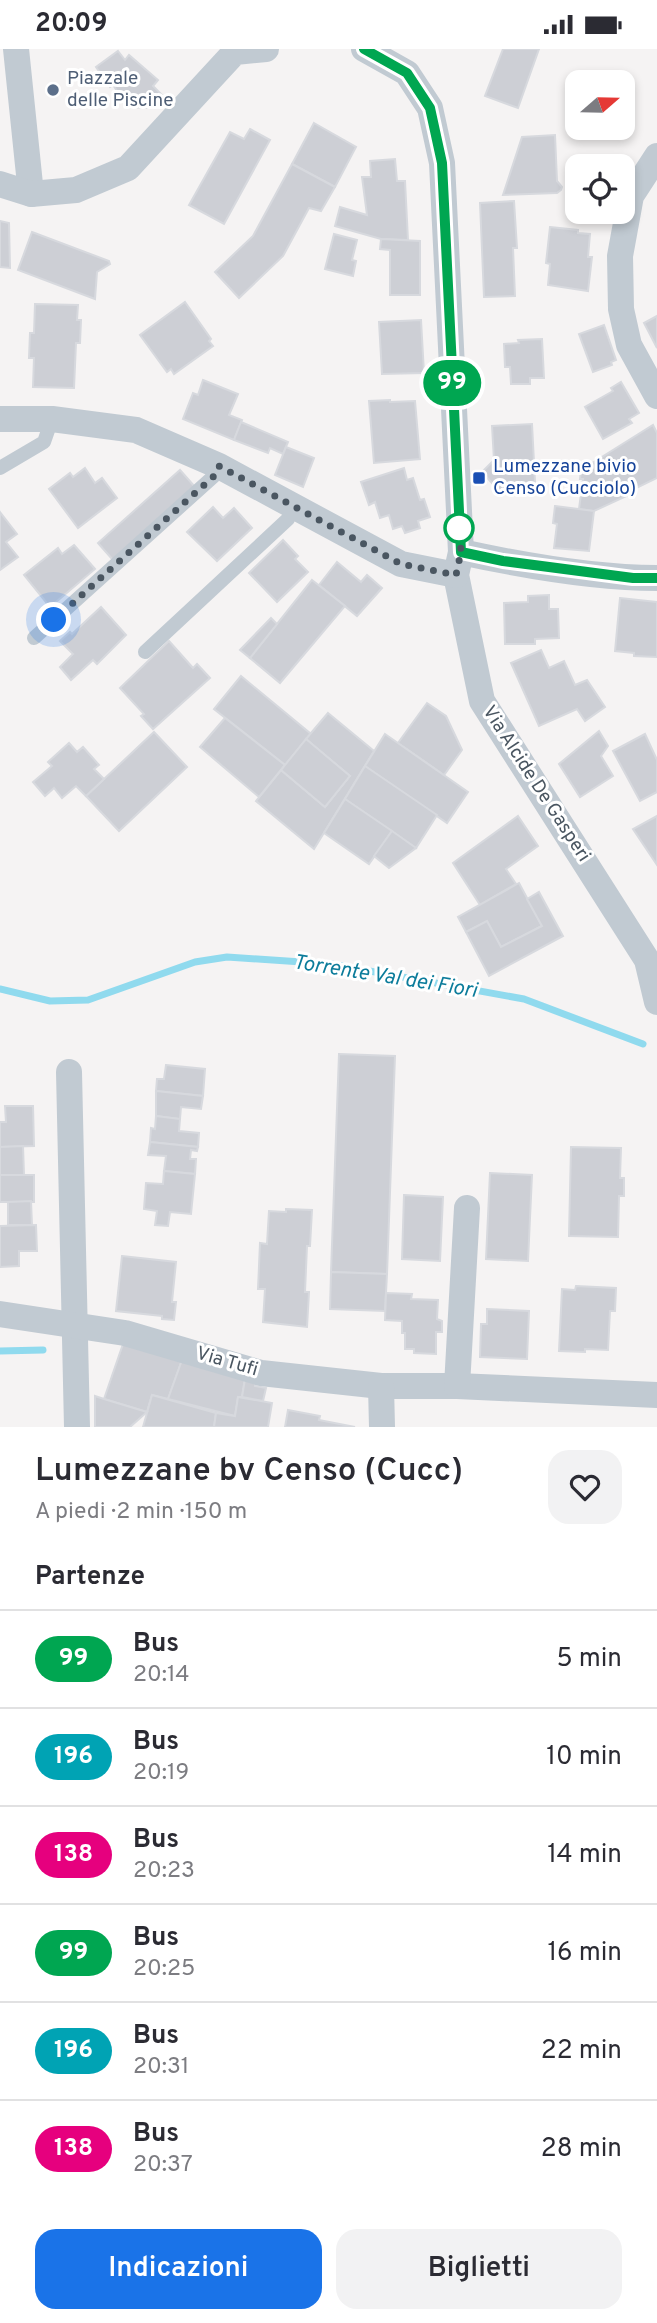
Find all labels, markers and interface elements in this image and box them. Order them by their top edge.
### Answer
text: 20:09 [35,8,107,41]
place label: Piazzale delle Piscine [67,67,174,113]
north arrow [565,70,635,140]
map controls [565,70,635,224]
marker: Piazzale delle Piscine [45,82,61,98]
button: locate [565,154,635,224]
line badge: 99 [420,360,484,406]
text: 99 [437,368,467,398]
place label: Lumezzane bivio Censo (Cucciolo) [493,455,637,501]
marker: Lumezzane bivio Censo (Cucciolo) [471,470,487,486]
unlabelled marker [444,513,474,543]
your location [36,602,71,637]
street label: Via Alcide De Gasperi [477,701,595,867]
water label: Torrente Val dei Fiori [291,949,481,1005]
street label: Via Tufi [193,1342,261,1382]
button: heart [548,1450,622,1524]
text: Lumezzane bv Censo (Cucc) [35,1451,463,1493]
text: A piedi · 2 min · 150 m [35,1498,247,1527]
text: Partenze [35,1561,145,1594]
text: Bus [133,1628,179,1661]
text: 5 min [556,1643,622,1676]
text: 99 [59,1644,88,1674]
text: 20:14 [133,1661,189,1690]
text: Bus [133,1726,179,1759]
text: 10 min [546,1741,622,1774]
text: 196 [54,1742,93,1772]
text: 20:19 [133,1759,189,1788]
text: Bus [133,1824,179,1857]
text: 14 min [547,1839,622,1872]
text: 138 [54,1840,93,1870]
text: 20:23 [133,1857,195,1886]
text: Bus [133,1922,179,1955]
text: 16 min [547,1937,622,1970]
text: 99 [59,1938,88,1968]
text: 20:25 [133,1955,195,1984]
text: Bus [133,2020,179,2053]
text: 22 min [541,2035,622,2068]
text: 196 [54,2036,93,2066]
text: 20:31 [133,2053,189,2082]
text: Bus [133,2118,179,2151]
text: 28 min [541,2133,622,2166]
text: 138 [54,2134,93,2164]
text: 20:37 [133,2151,193,2180]
button: Indicazioni [35,2229,322,2309]
button: Biglietti [336,2229,622,2309]

